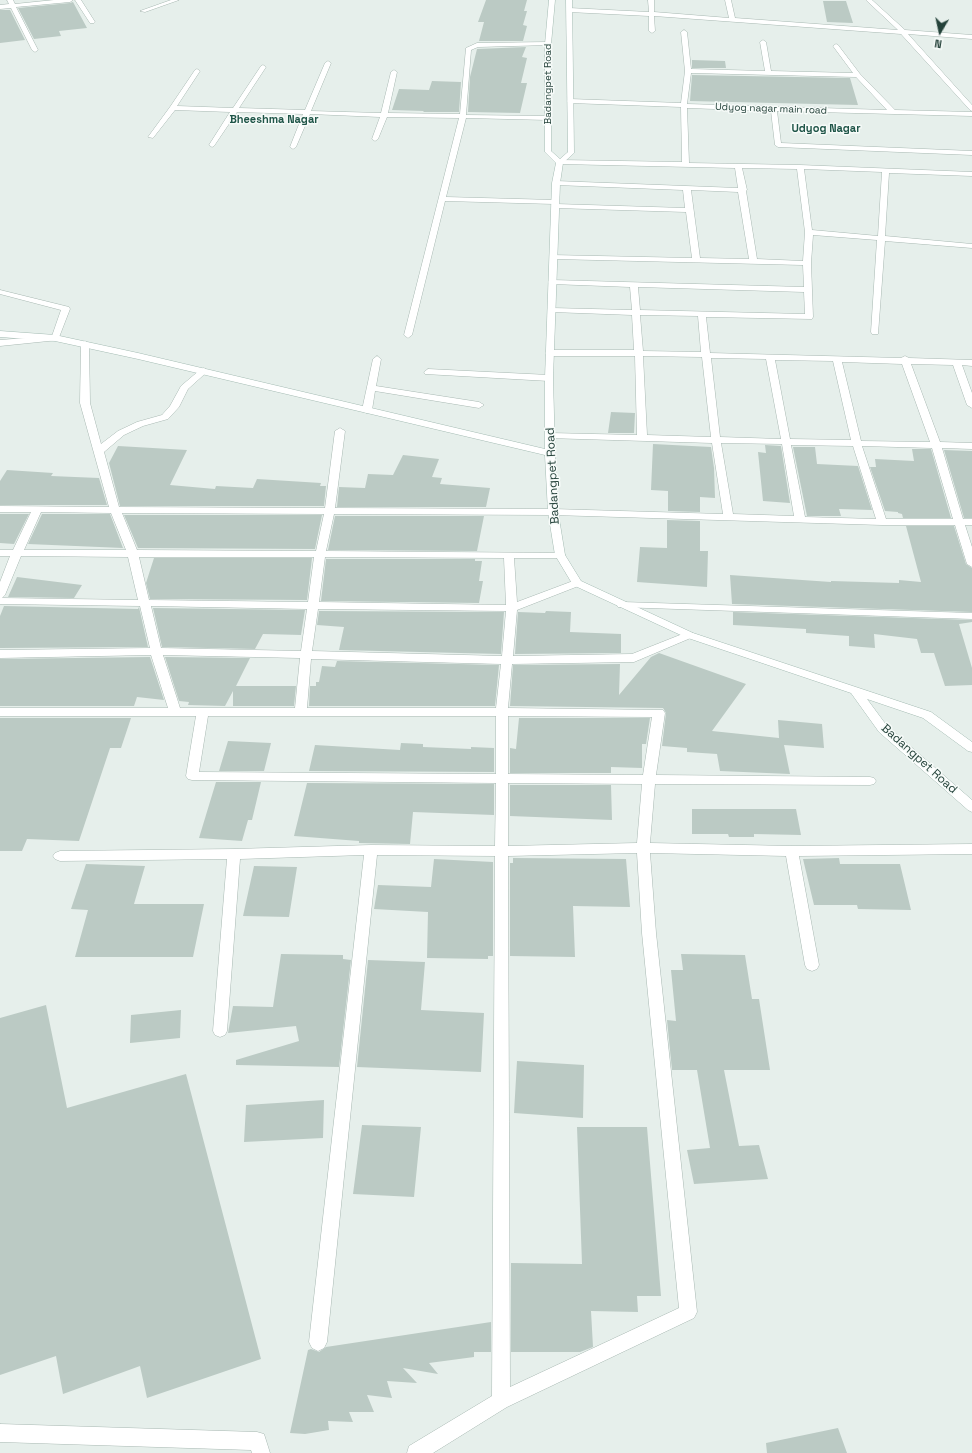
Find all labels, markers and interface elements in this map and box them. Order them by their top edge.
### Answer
north arrow [920,12,960,52]
text: N [933,36,943,51]
street label: Badangpet Road [542,44,554,124]
street label: Udyog nagar main road [715,101,827,117]
district label: Bheeshma Nagar [229,113,319,127]
district label: Udyog Nagar [791,122,861,136]
street label: Badangpet Road [543,427,563,525]
street label: Badangpet Road [878,721,960,797]

